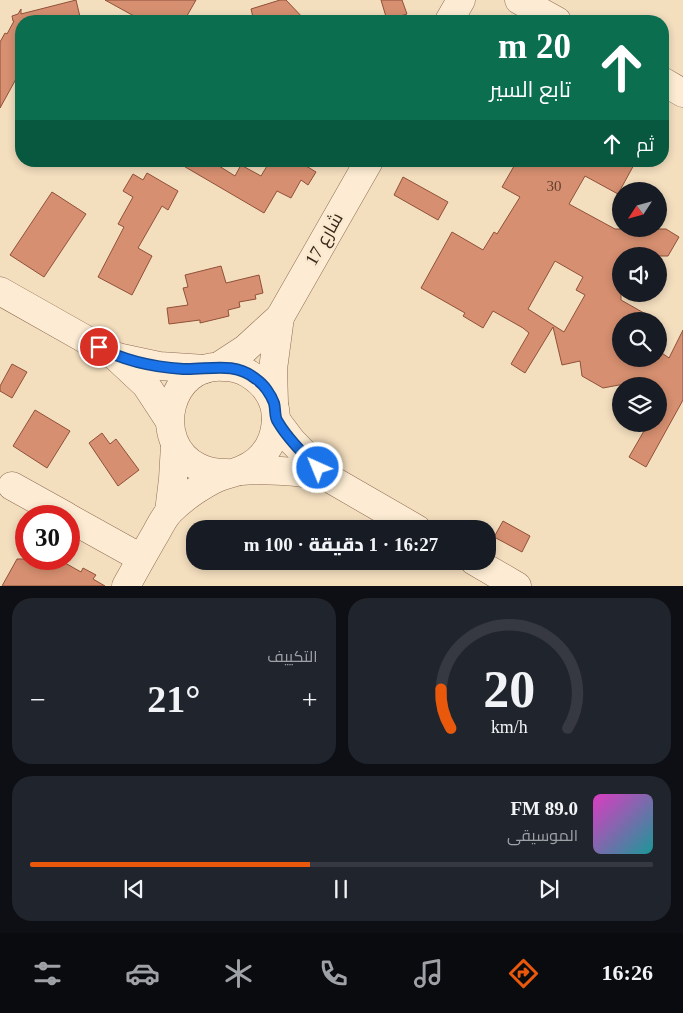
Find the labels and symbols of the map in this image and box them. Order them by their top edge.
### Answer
house number: 30 [547,178,562,194]
north arrow [612,182,668,238]
street label: شارع 17 [301,209,349,270]
pin [78,326,120,368]
position arrow [291,441,343,493]
speed limit sign: 30 [15,505,80,570]

